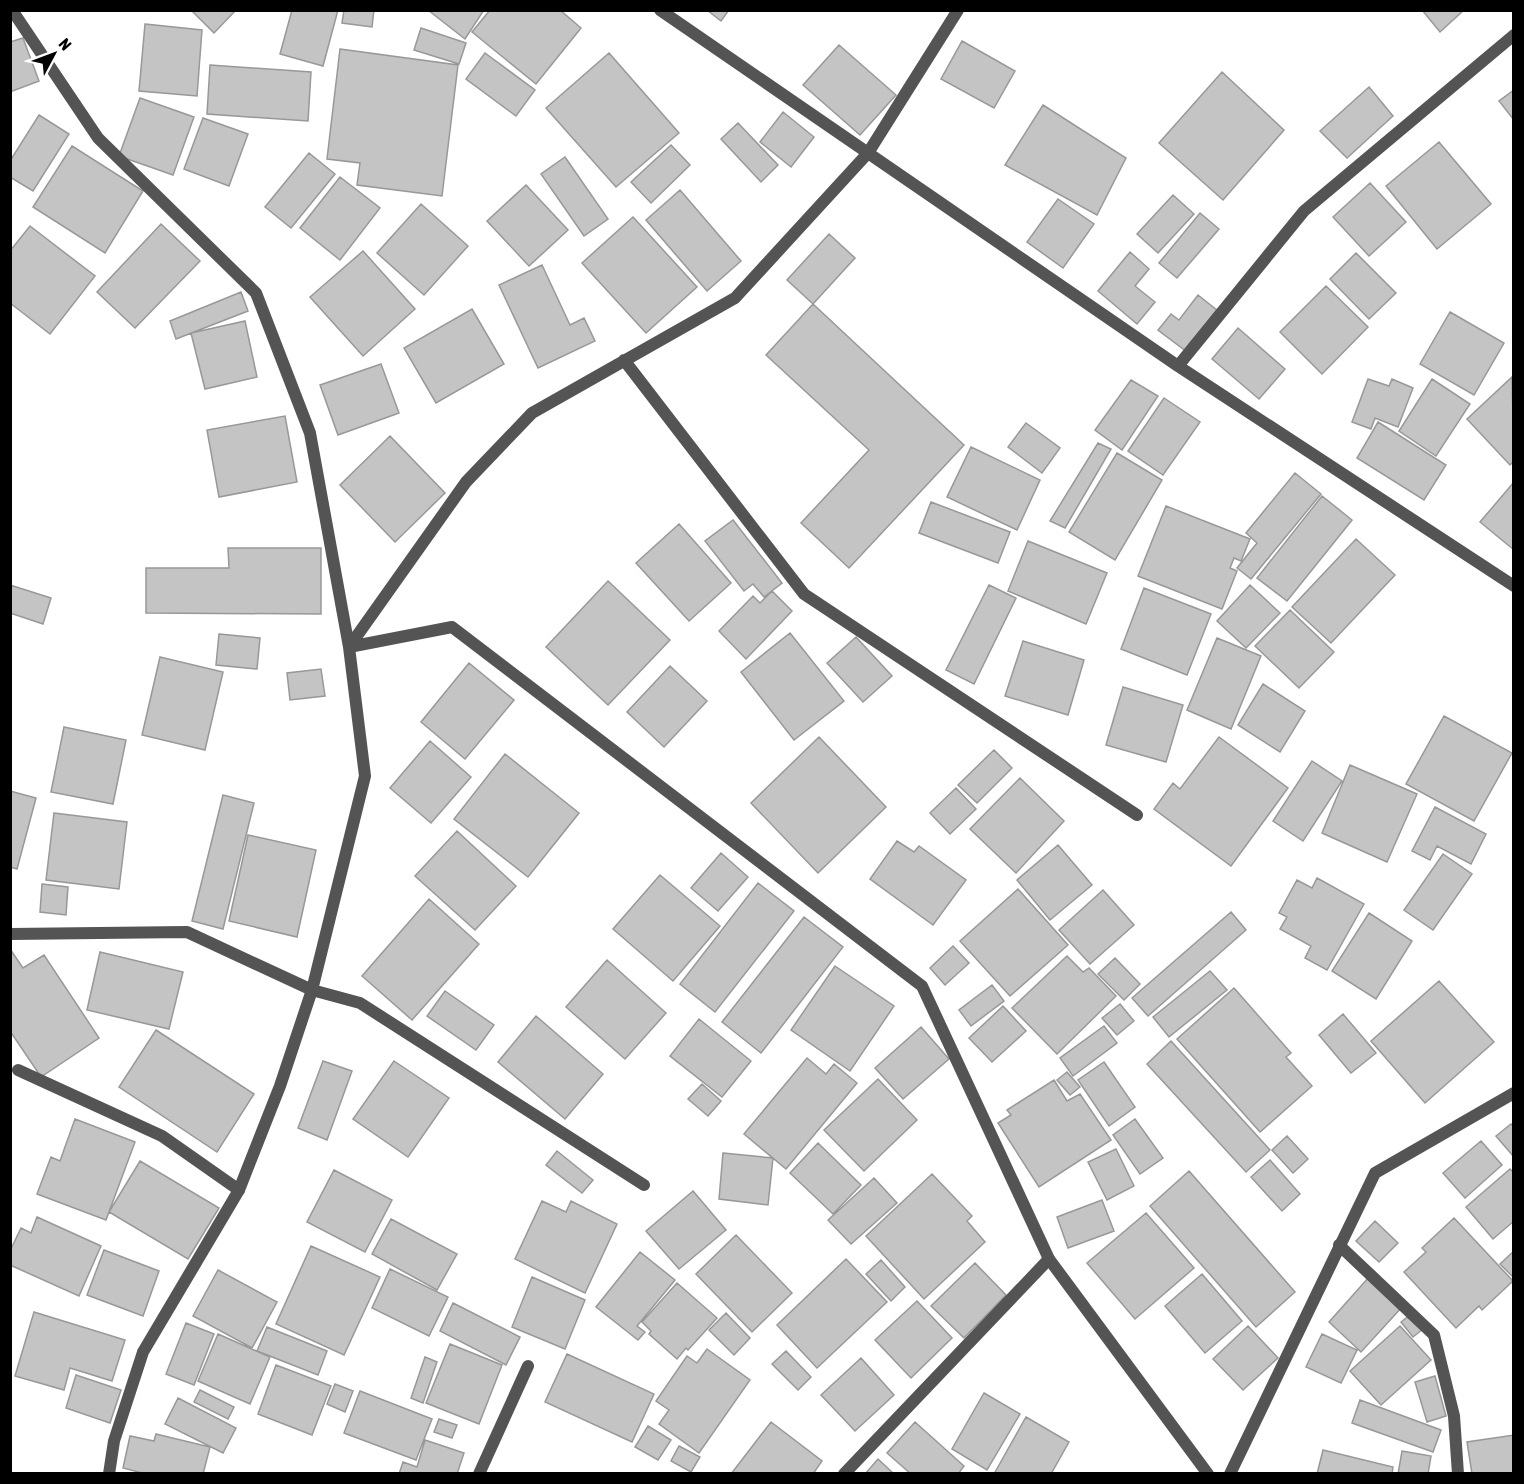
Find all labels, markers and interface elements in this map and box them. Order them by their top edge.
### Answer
north arrow [24,24,84,84]
text: N [55,35,75,54]

